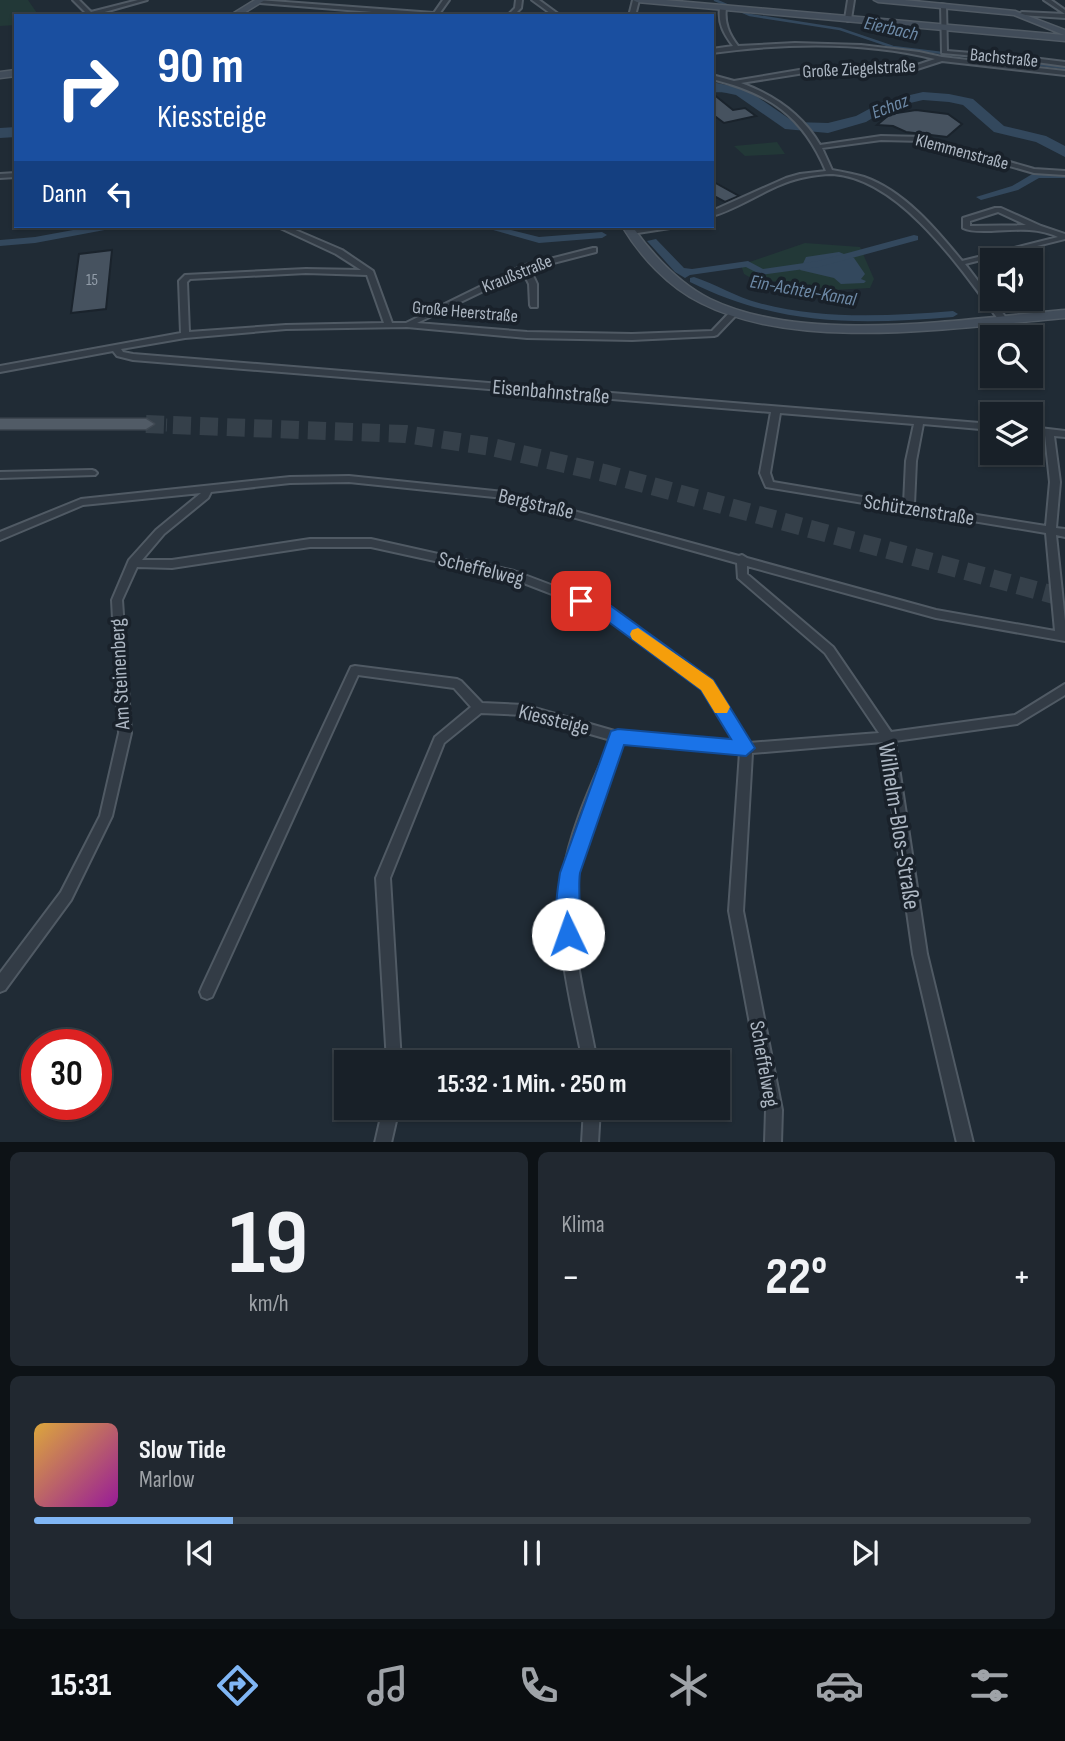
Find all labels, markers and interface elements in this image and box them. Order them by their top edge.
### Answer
water label: Eierbach [862,12,920,46]
text: 90 m [157,38,244,97]
icon: right [42,42,133,133]
street label: Bachstraße [969,44,1039,72]
street label: Große Ziegelstraße [802,56,916,82]
water label: Echaz [868,89,913,124]
text: Kiessteige [157,98,267,137]
street label: Klemmenstraße [913,130,1011,174]
icon: left [101,175,139,213]
text: Dann [42,179,87,210]
map controls [980,248,1043,465]
button: sound [980,248,1043,311]
street label: Kraußstraße [479,250,555,298]
water label: Ein-Achtel-Kanal [748,270,858,312]
house number: 15 [86,271,98,290]
street label: Große Heerstraße [411,297,519,327]
button: search [980,325,1043,388]
street label: Eisenbahnstraße [492,374,610,410]
button: layers [980,402,1043,465]
street label: Bergstraße [496,483,576,525]
street label: Schützenstraße [862,489,976,531]
street label: Scheffelweg [436,546,526,592]
pin [551,571,611,631]
icon: arrive [562,582,600,620]
street label: Am Steinenberg [105,618,135,731]
street label: Kiessteige [516,699,592,741]
street label: Wilhelm-Blos-Straße [871,740,927,912]
position arrow [531,897,605,971]
street label: Scheffelweg [744,1019,784,1109]
speed limit sign: 30 [21,1029,112,1120]
text: 15:32 · 1 Min. · 250 m [437,1069,627,1100]
text: 19 [229,1190,308,1299]
text: Klima [562,1211,605,1239]
text: 22° [765,1246,827,1309]
text: − [562,1255,580,1300]
text: + [1012,1255,1031,1300]
text: km/h [249,1290,289,1318]
text: Slow Tide [139,1435,226,1466]
text: Marlow [139,1466,195,1494]
icon: previous [181,1534,219,1572]
icon: pause [513,1534,551,1572]
icon: next [846,1534,884,1572]
icon: directions [213,1661,262,1710]
icon: music [363,1661,412,1710]
icon: phone [514,1661,563,1710]
icon: climate [664,1661,713,1710]
icon: car [815,1661,864,1710]
icon: filters [965,1661,1014,1710]
text: 15:31 [51,1666,111,1705]

